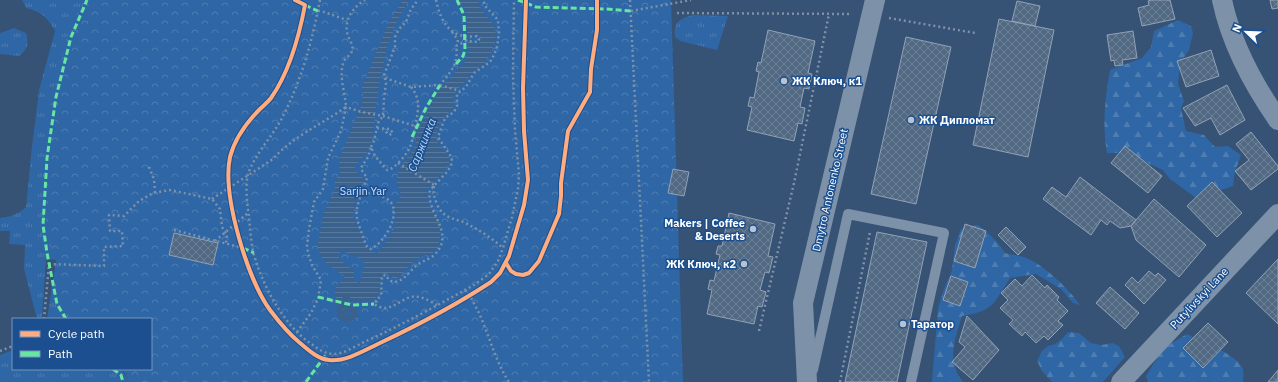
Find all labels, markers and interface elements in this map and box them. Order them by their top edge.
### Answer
north arrow [1226,12,1266,52]
text: N [1229,22,1245,34]
place label: ЖК Ключ, к1 [792,74,862,88]
marker: ЖК Ключ, к1 [779,76,789,86]
place label: ЖК Дипломат [919,113,995,127]
marker: ЖК Дипломат [906,115,916,125]
water label: Саржинка [404,116,439,174]
street label: Dmytro Antonenko Street [809,127,851,253]
park label: Sarjin Yar [340,184,386,198]
place label: Makers | Coffee & Deserts [664,216,745,243]
marker: Makers | Coffee & Deserts [748,224,758,234]
place label: ЖК Ключ, к2 [666,257,736,271]
marker: ЖК Ключ, к2 [739,259,749,269]
street label: Putylivskyi Lane [1167,264,1231,332]
place label: Таратор [911,317,954,331]
legend [12,318,152,370]
marker: Таратор [898,319,908,329]
text: Cycle path [48,326,105,341]
text: Path [48,346,73,361]

